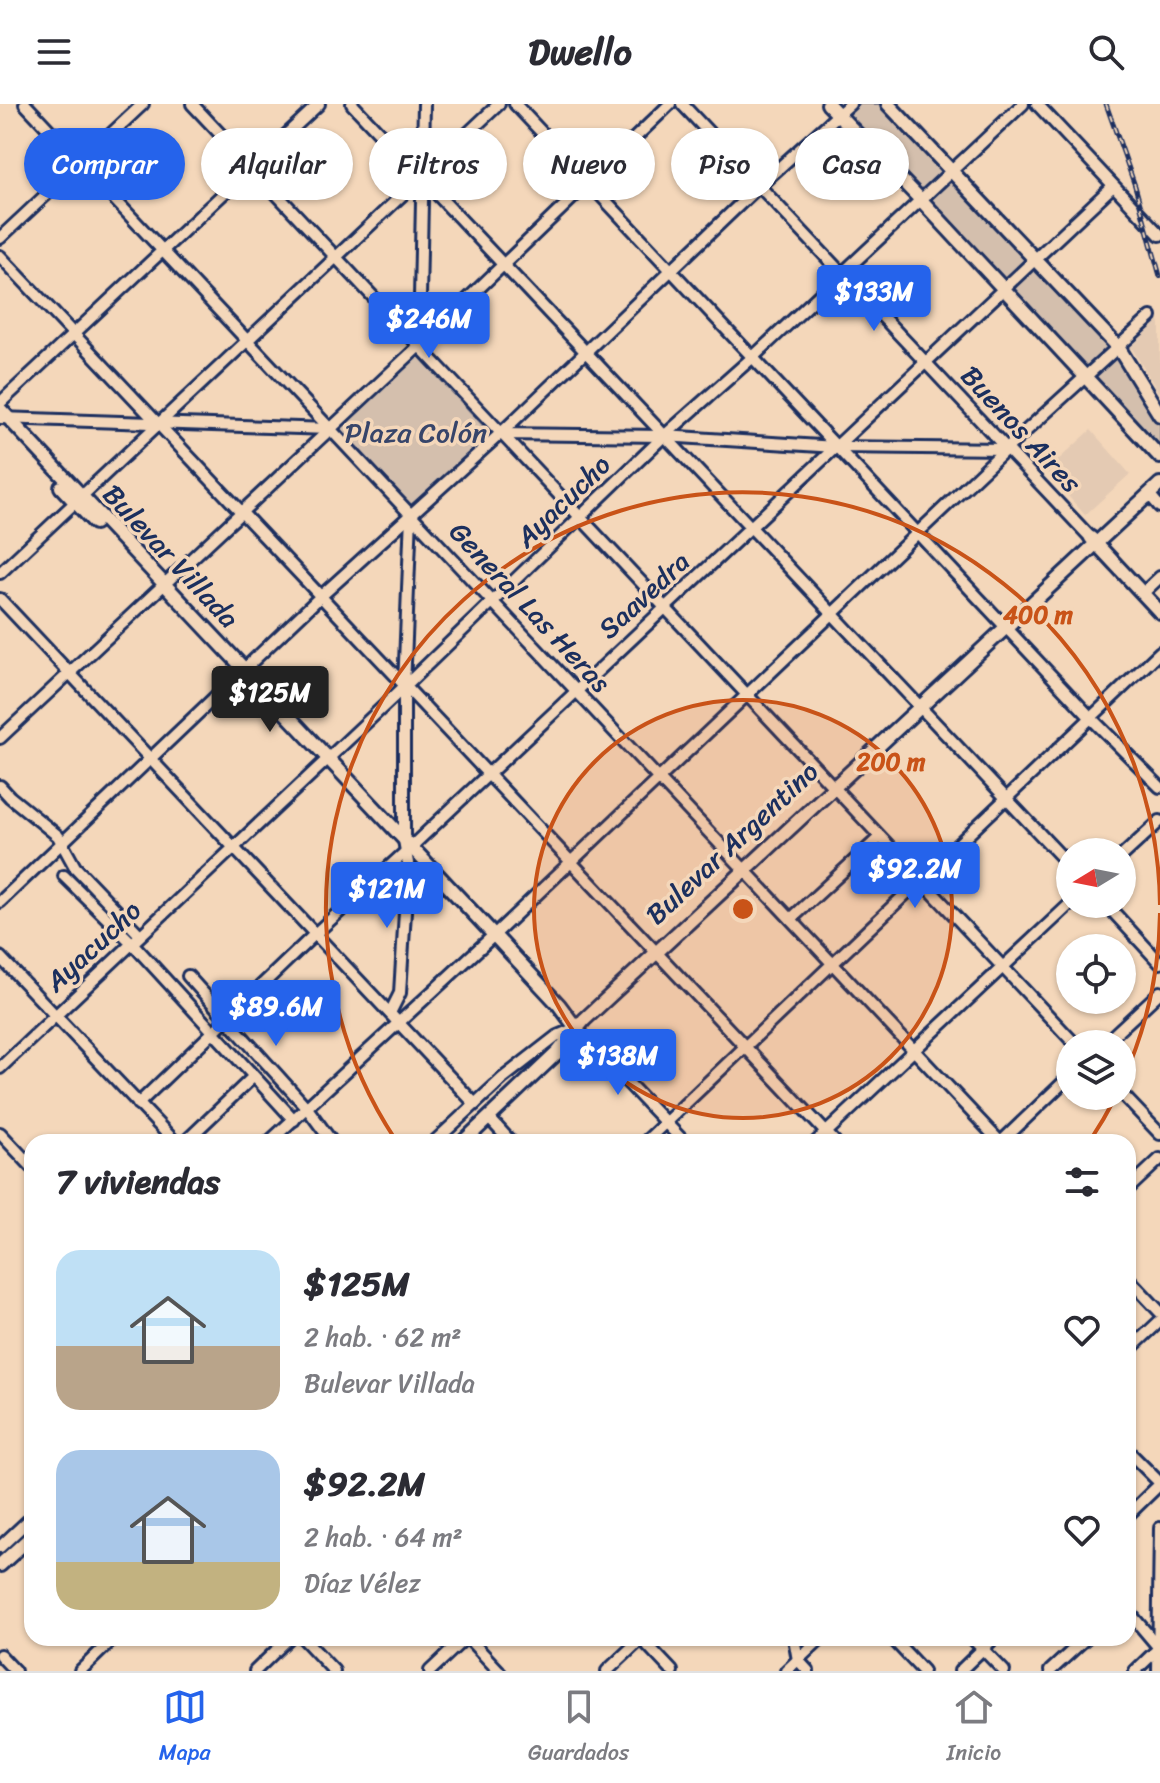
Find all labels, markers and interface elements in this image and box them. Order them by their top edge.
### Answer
text: Dwello [528,20,632,84]
icon: menu [32,30,76,74]
icon: search [1084,30,1128,74]
chip: Comprar [24,128,185,200]
chip: Alquilar [201,128,353,200]
chip: Filtros [369,128,507,200]
chip: Nuevo [523,128,655,200]
chip: Piso [671,128,779,200]
chip: Casa [795,128,909,200]
pin: $133M [818,265,930,333]
text: $133M [835,268,913,314]
pin: $246M [373,292,485,360]
text: $246M [387,295,471,341]
street label: Buenos Aires [948,353,1094,505]
park label: Plaza Colón [345,408,487,457]
street label: Ayacucho [503,442,623,560]
street label: Bulevar Villada [90,472,252,640]
street label: General Las Heras [437,510,623,705]
street label: Saavedra [586,539,702,651]
text: 400 m [1003,594,1074,636]
pin: $125M [214,666,326,734]
text: $125M [230,669,310,715]
text: 200 m [856,741,926,783]
street label: Bulevar Argentino [634,749,830,937]
north arrow [1056,838,1136,918]
map controls [1056,838,1136,1110]
pin: $92.2M [850,842,980,910]
text: $92.2M [869,845,961,891]
pin: $121M [331,862,443,930]
text: $121M [349,865,425,911]
street label: Ayacucho [32,888,153,1005]
centre of rings [729,895,757,923]
button: locate [1056,934,1136,1014]
pin: $89.6M [211,980,341,1048]
text: $89.6M [230,983,322,1029]
pin: $138M [562,1029,674,1097]
button: layers [1056,1030,1136,1110]
text: $138M [578,1032,658,1078]
text: 7 viviendas [56,1152,220,1212]
icon: filters [1060,1160,1104,1204]
text: $125M [304,1254,410,1314]
icon: home [120,1282,216,1378]
icon: heart [1060,1308,1104,1352]
text: 2 hab. · 62 m² [304,1314,461,1360]
text: Bulevar Villada [304,1360,475,1406]
text: $92.2M [304,1454,425,1514]
icon: home [120,1482,216,1578]
icon: heart [1060,1508,1104,1552]
text: 2 hab. · 64 m² [304,1514,463,1560]
text: Díaz Vélez [304,1560,421,1606]
tab: Mapa [159,1685,210,1772]
tab: Guardados [528,1685,629,1772]
tab: Inicio [947,1685,1001,1772]

